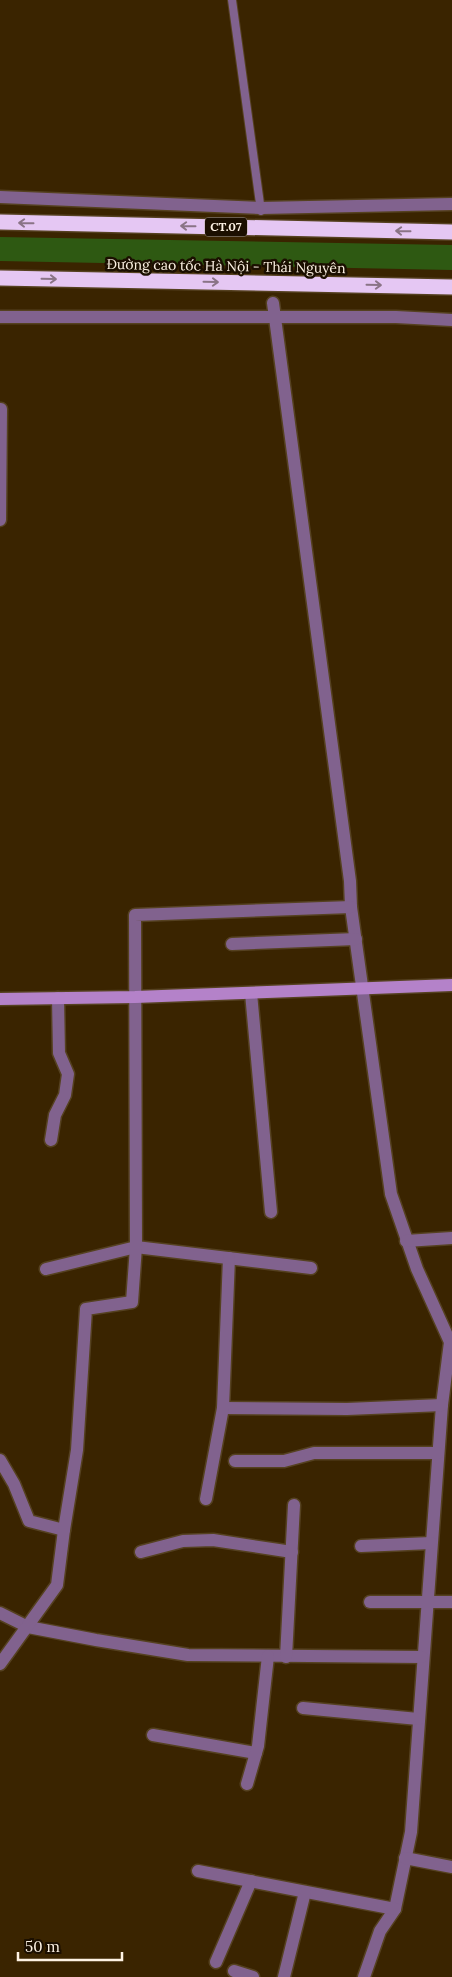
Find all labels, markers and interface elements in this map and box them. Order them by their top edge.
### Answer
one-way arrow [18,218,34,227]
road number: CT.07 [205,218,247,236]
one-way arrow [181,221,197,231]
one-way arrow [396,226,412,235]
street label: Đường cao tốc Hà Nội - Thái Nguyên [106,255,346,277]
one-way arrow [40,274,56,283]
one-way arrow [202,277,219,287]
one-way arrow [365,281,381,290]
scale bar [18,1930,121,1962]
text: 50 m [25,1937,60,1956]

